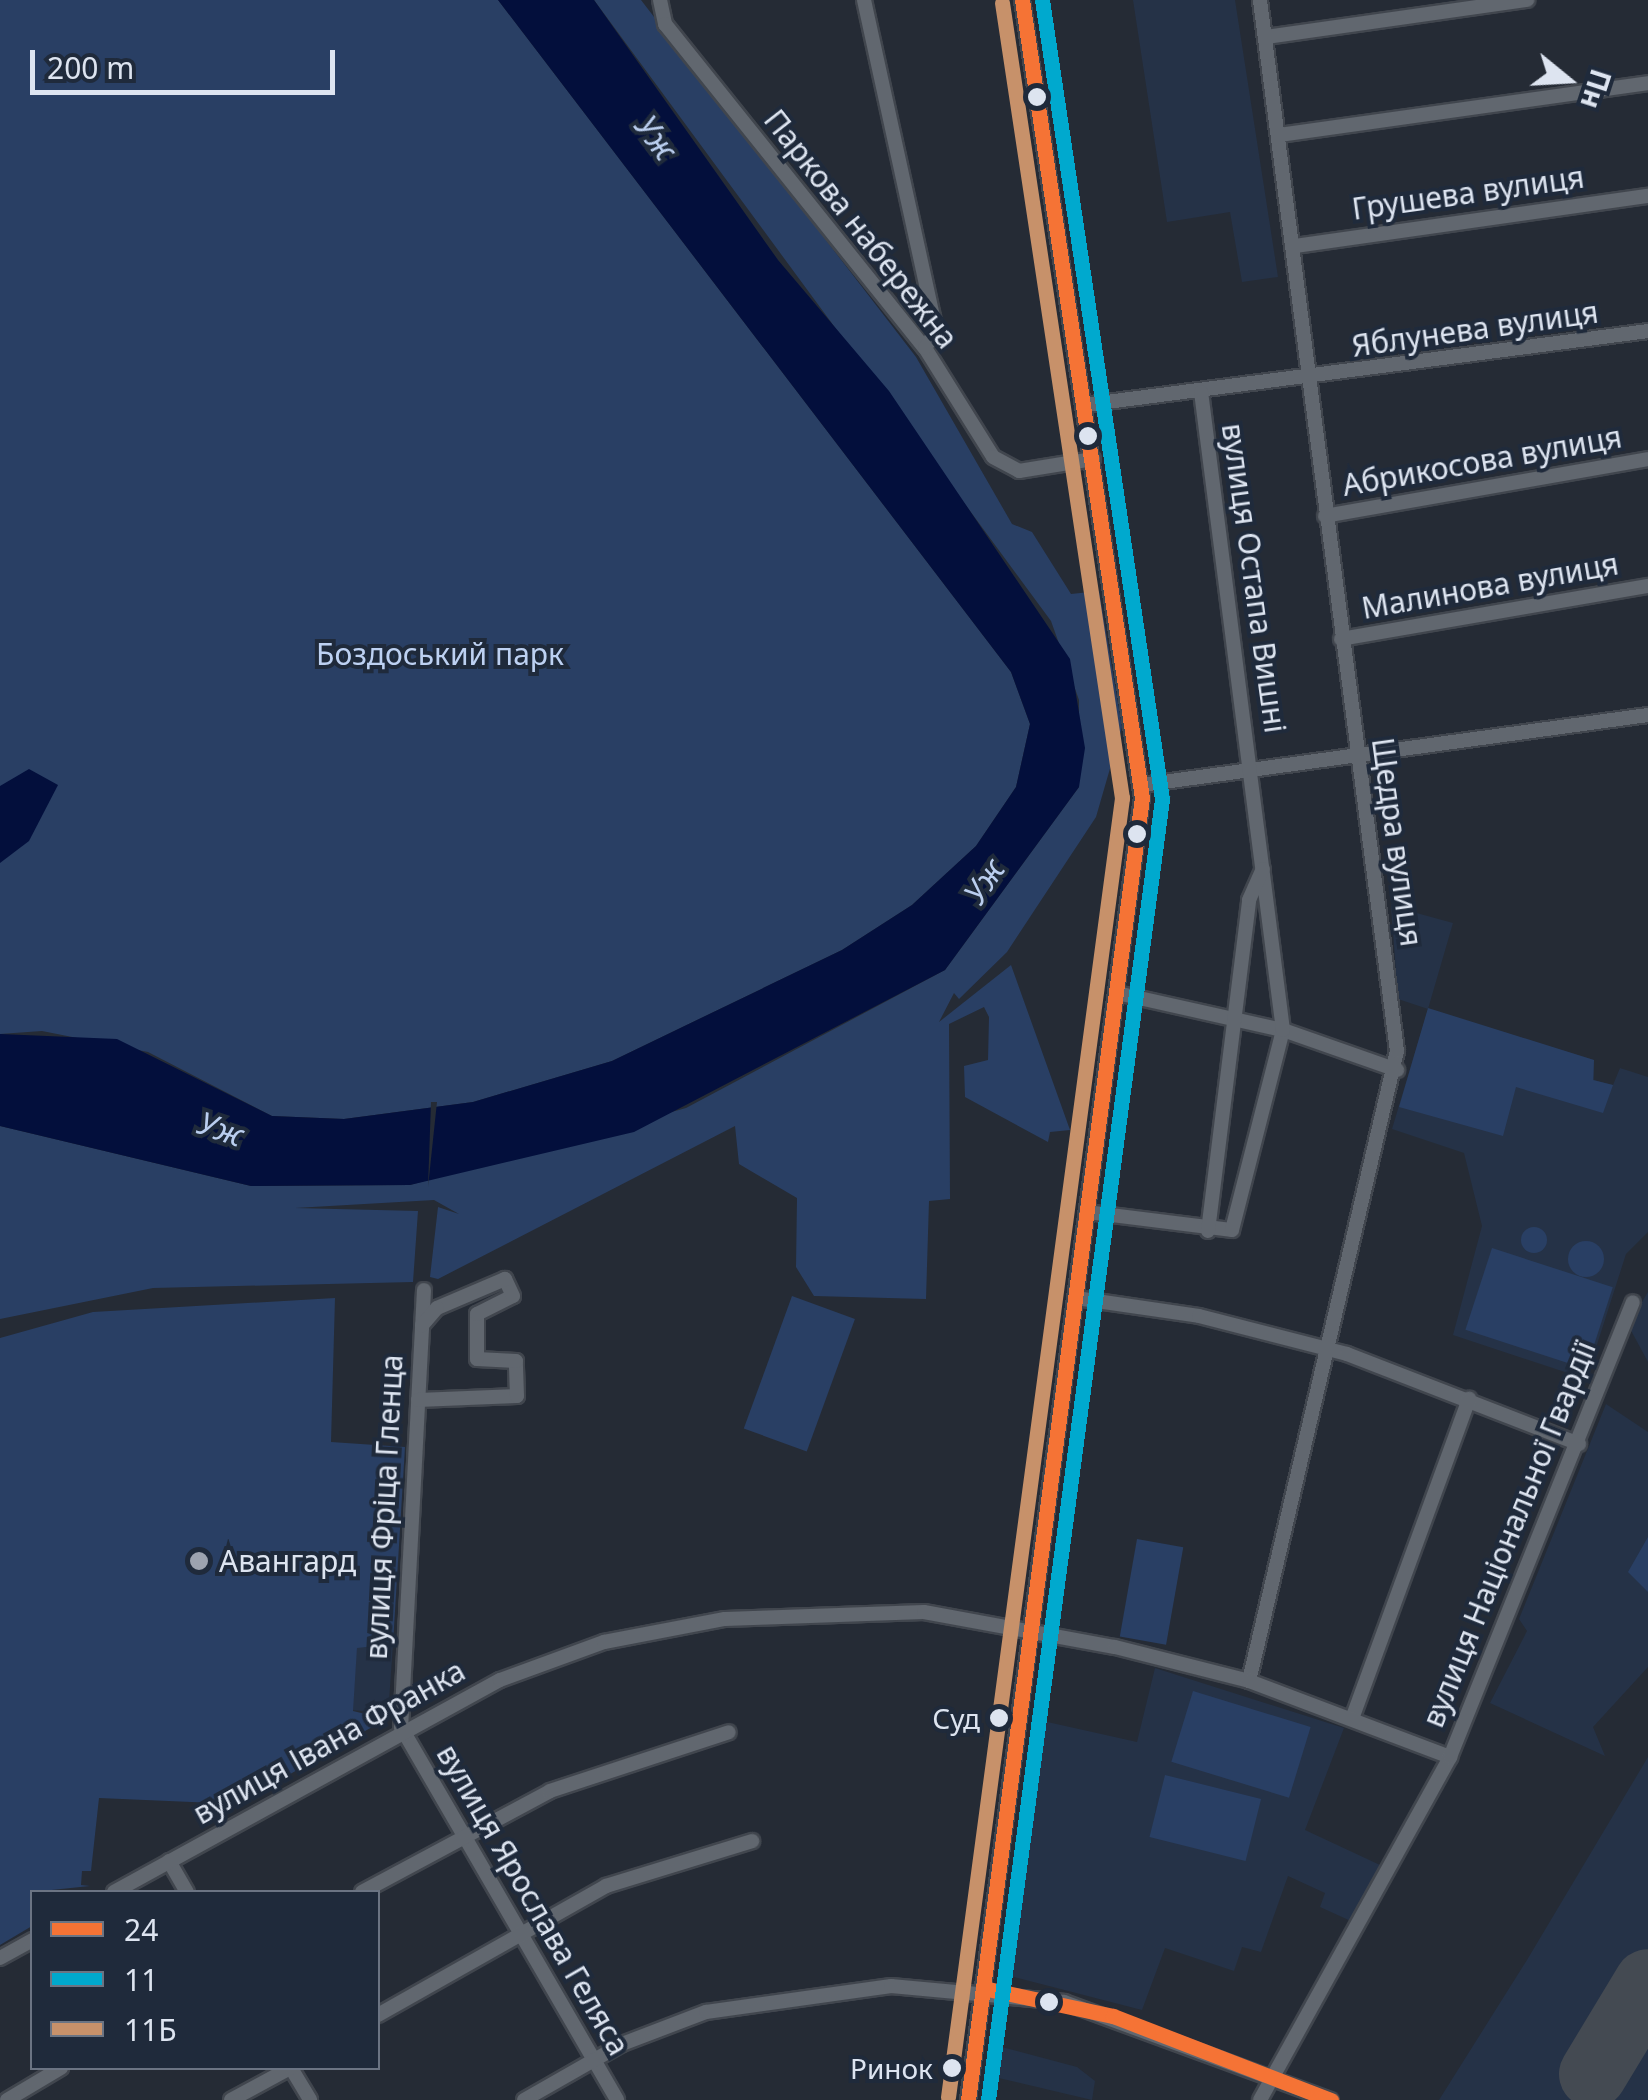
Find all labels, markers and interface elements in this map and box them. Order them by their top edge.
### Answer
scale bar [35,30,340,92]
north arrow [1518,30,1618,130]
text: 200 m [47,47,134,88]
text: Пн [1572,65,1621,114]
unlabelled marker [1027,87,1047,107]
street label: Паркова набережна [757,102,965,356]
water label: Уж [627,108,685,168]
street label: Грушева вулиця [1350,159,1586,227]
street label: Яблунева вулиця [1349,294,1601,364]
street label: Абрикосова вулиця [1339,419,1625,503]
street label: вулиця Остапа Вишні [1214,421,1294,735]
unlabelled marker [1078,426,1098,446]
street label: Малинова вулиця [1359,546,1621,626]
park label: Боздоський парк [316,636,564,672]
street label: Щедра вулиця [1365,735,1429,949]
unlabelled marker [1127,824,1147,844]
water label: Уж [955,851,1013,911]
water label: Уж [193,1103,249,1155]
street label: вулиця Національної Гвардії [1415,1336,1603,1732]
street label: вулиця Фріца Гленца [358,1354,410,1660]
place label: Авангард [219,1543,356,1579]
marker: Авангард [188,1550,210,1572]
street label: вулиця Івана Франка [187,1652,471,1832]
place label: Суд [932,1701,980,1735]
marker: Суд [989,1708,1009,1728]
street label: вулиця Ярослава Геляса [429,1738,637,2062]
legend [30,1890,380,2070]
text: 24 [124,1909,158,1950]
text: 11 [124,1959,158,2000]
unlabelled marker [1039,1992,1059,2012]
text: 11Б [124,2009,177,2050]
place label: Ринок [850,2051,933,2085]
marker: Ринок [942,2058,962,2078]

